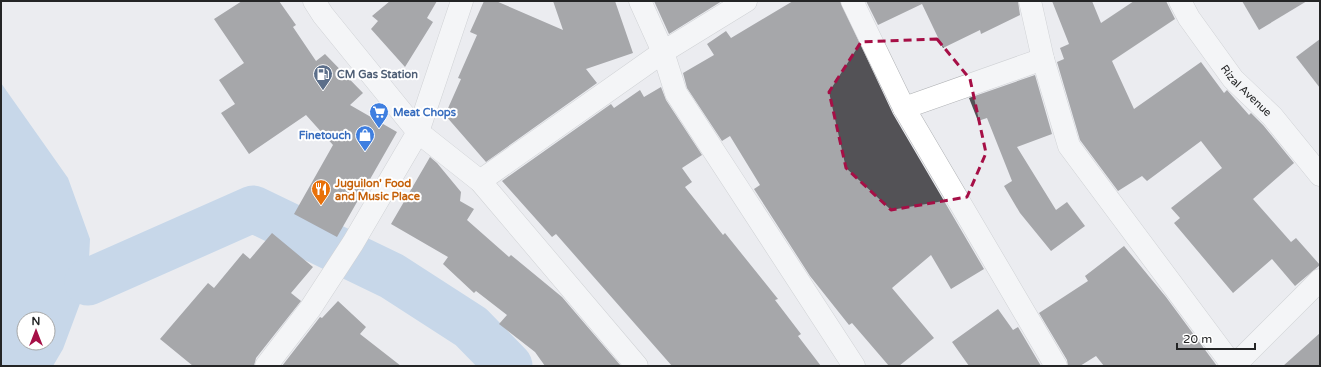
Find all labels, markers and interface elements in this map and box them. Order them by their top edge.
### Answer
street label: Rizal Avenue [1218,62,1275,119]
fuel station icon: CM Gas Station [312,63,334,91]
place label: CM Gas Station [337,68,418,81]
supermarket icon: Meat Chops [368,101,390,129]
place label: Meat Chops [393,106,457,120]
shop icon: Finetouch [354,124,376,152]
place label: Finetouch [299,129,351,142]
place label: Juguilon' Food and Music Place [334,177,421,203]
restaurant icon: Juguilon' Food and Music Place [310,178,332,206]
north arrow [16,311,56,351]
text: N [32,315,40,328]
scale bar [1177,325,1255,351]
text: 20 m [1183,332,1212,346]

